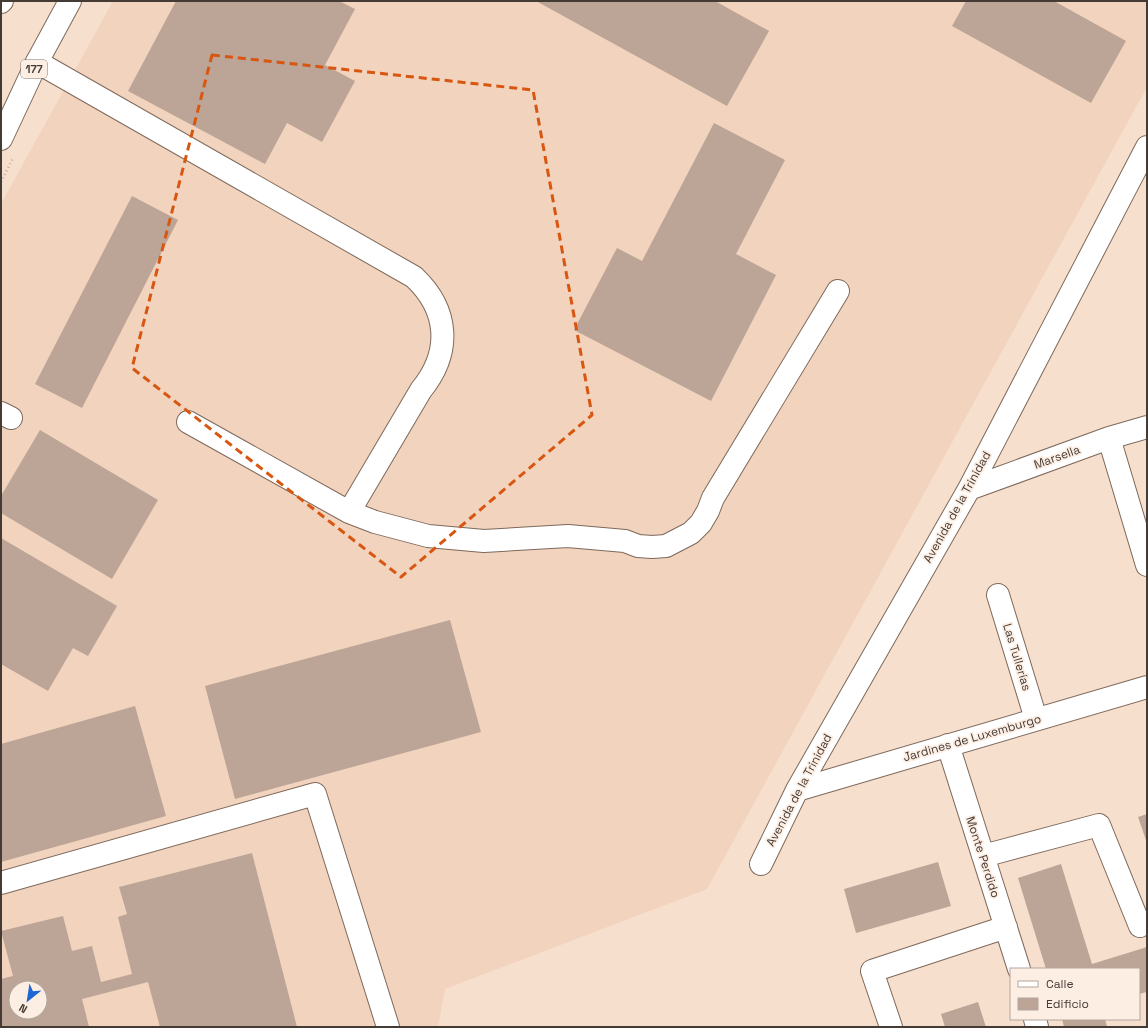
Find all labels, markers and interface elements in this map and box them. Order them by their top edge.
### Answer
road number: 177 [21,60,47,78]
street label: Marsella [1032,441,1082,473]
street label: Avenida de la Trinidad [920,448,994,566]
street label: Las Tullerías [999,621,1035,693]
street label: Jardines de Luxemburgo [901,711,1043,765]
street label: Avenida de la Trinidad [763,731,835,849]
street label: Monte Perdido [962,814,1004,900]
legend [1010,968,1140,1020]
text: Calle [1046,976,1074,992]
north arrow [8,980,48,1020]
text: Edificio [1046,996,1089,1012]
text: N [16,1001,30,1017]

